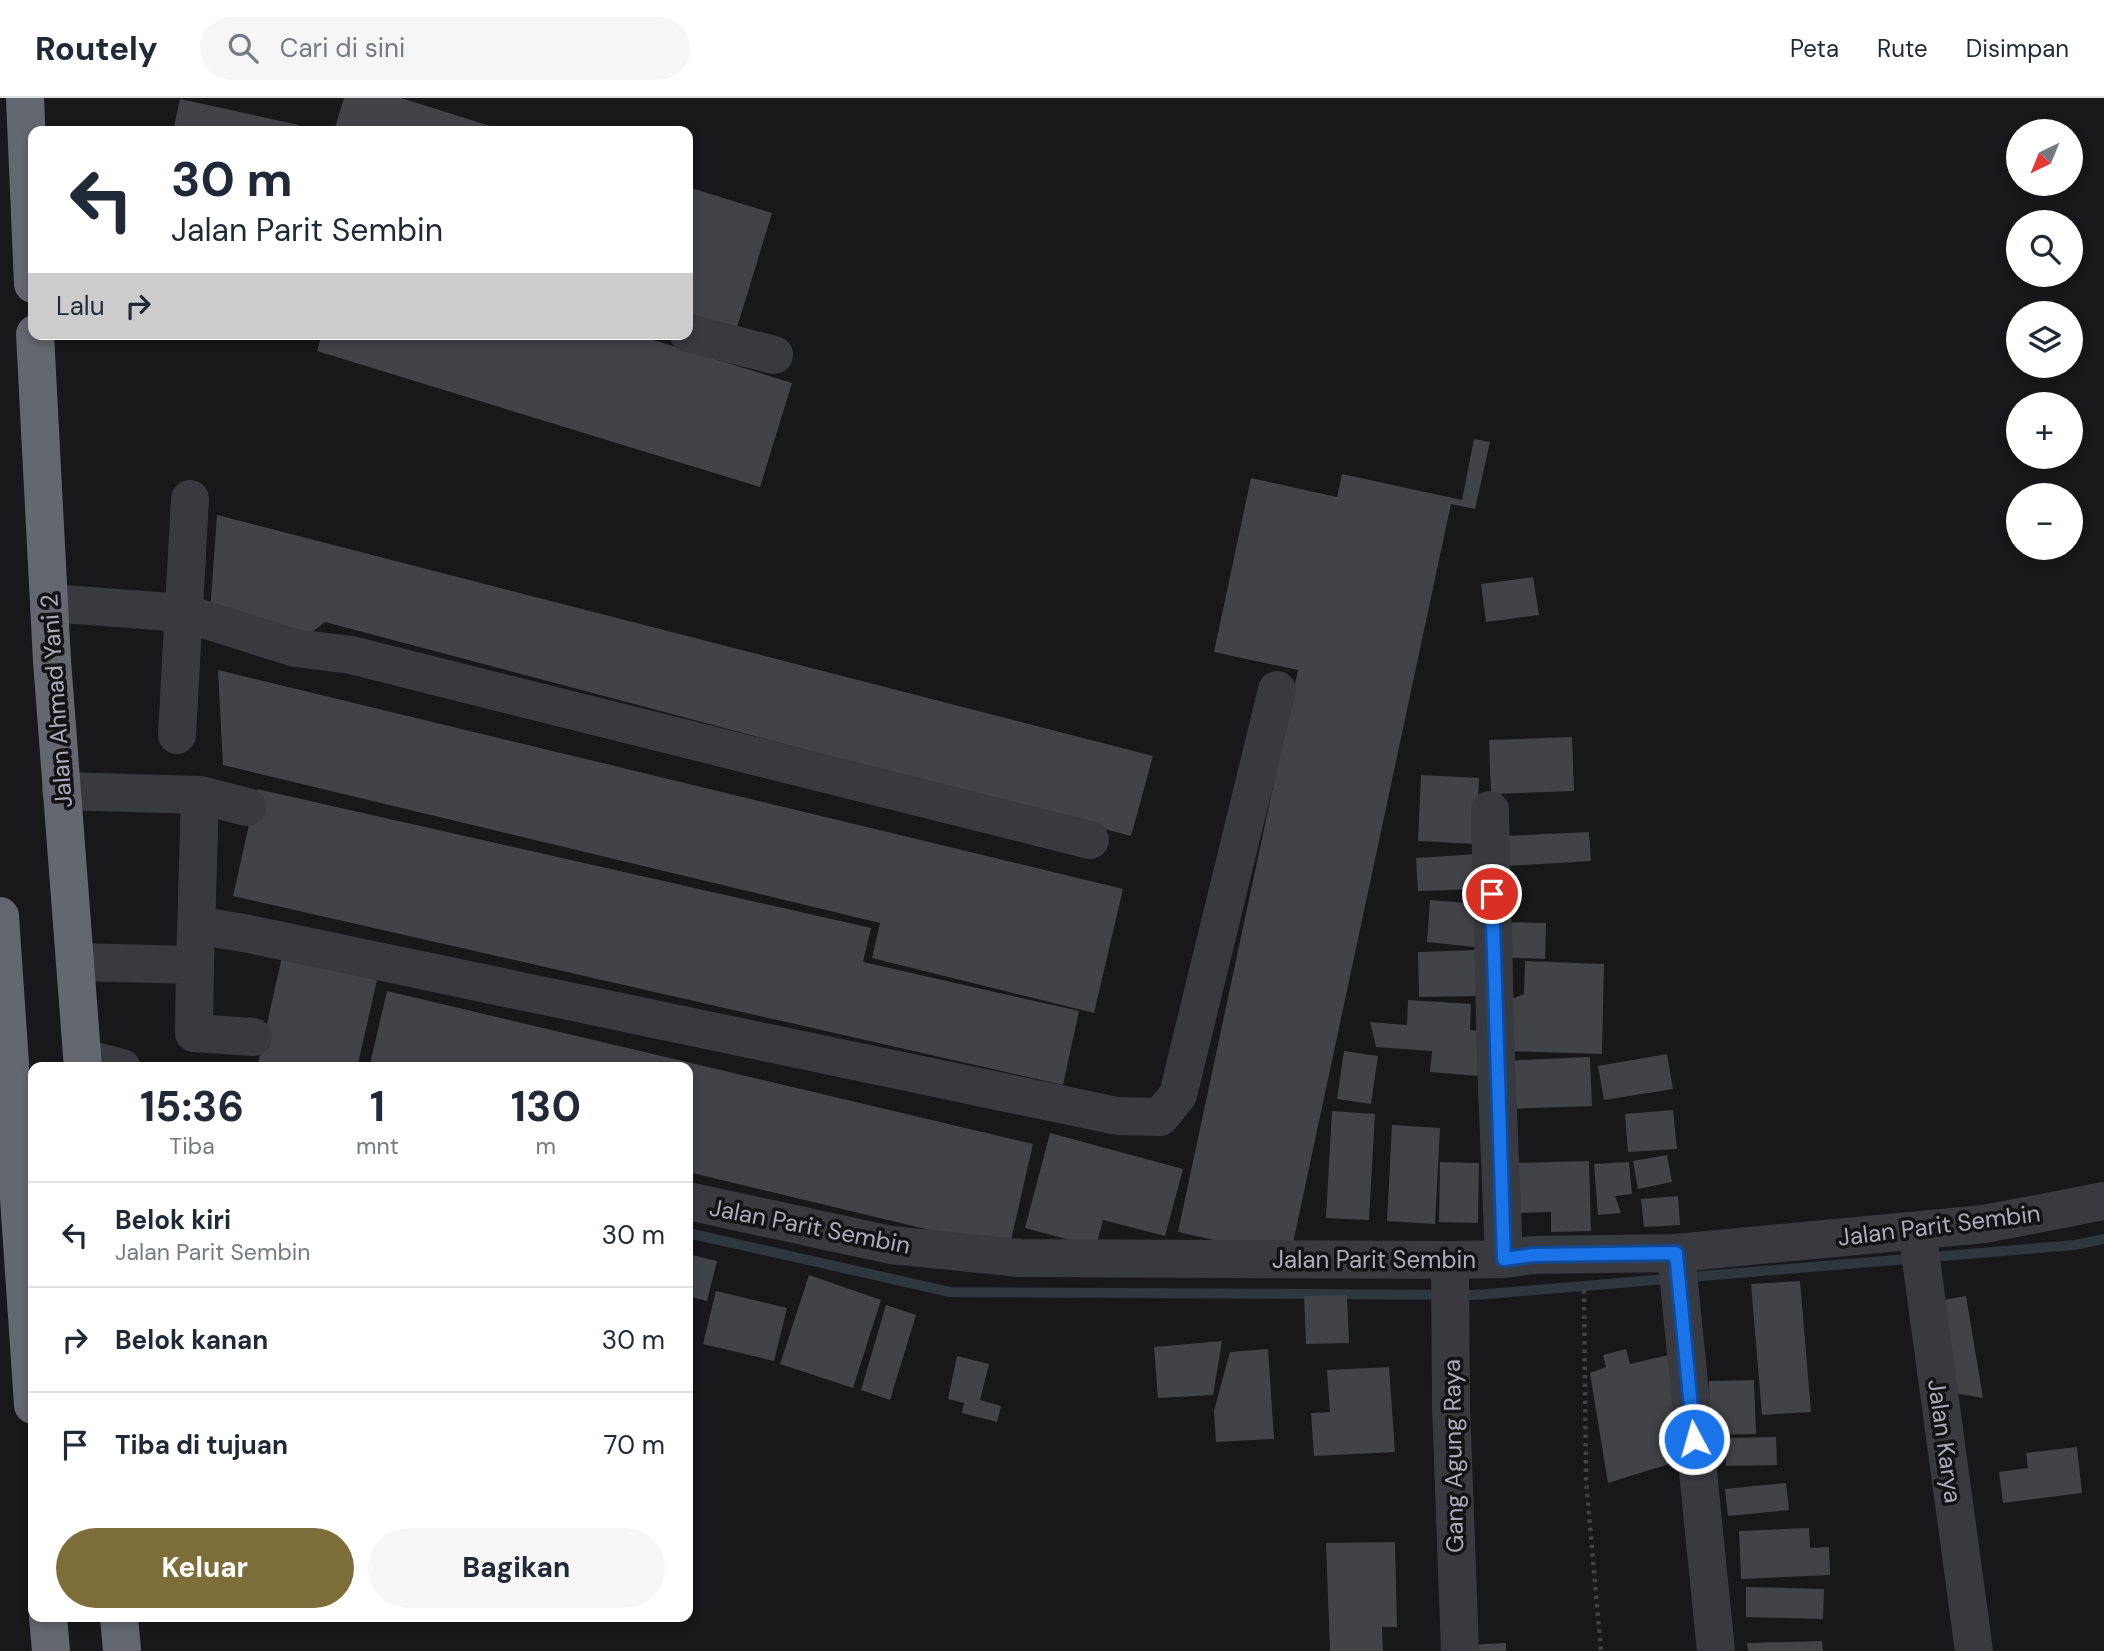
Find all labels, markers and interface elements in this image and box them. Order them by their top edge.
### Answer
search box [200,17,690,80]
text: Routely [35,27,158,70]
icon: search [224,29,262,67]
text: Cari di sini [280,31,405,65]
text: Peta [1790,33,1839,64]
text: Rute [1877,33,1928,64]
text: Disimpan [1966,33,2069,64]
north arrow [2006,119,2082,196]
map controls [2006,119,2083,560]
text: 30 m [171,147,293,211]
icon: left [56,154,147,245]
text: Jalan Parit Sembin [171,209,443,251]
button: search [2006,210,2083,287]
icon: right [119,287,157,325]
text: Lalu [56,289,105,323]
button: layers [2006,301,2083,378]
button: + [2006,392,2083,469]
button: − [2006,483,2083,560]
street label: Jalan Ahmad Yani 2 [33,593,79,809]
pin [1462,864,1522,924]
icon: arrive [1473,875,1511,913]
text: 15:36 [140,1079,244,1134]
text: 1 [370,1079,385,1134]
text: 130 [511,1079,581,1134]
text: Tiba [169,1131,215,1161]
text: mnt [356,1131,399,1161]
text: m [536,1131,556,1161]
street label: Jalan Parit Sembin [707,1191,913,1261]
street label: Jalan Parit Sembin [1836,1197,2042,1253]
text: Belok kiri [115,1203,231,1237]
icon: left [56,1216,94,1254]
text: 30 m [602,1218,665,1252]
text: Jalan Parit Sembin [115,1237,311,1267]
street label: Jalan Parit Sembin [1272,1244,1476,1275]
icon: right [56,1321,94,1359]
text: Belok kanan [115,1323,268,1357]
text: 30 m [602,1323,665,1357]
street label: Gang Agung Raya [1436,1359,1470,1553]
street label: Jalan Karya [1921,1377,1969,1505]
position arrow [1657,1402,1731,1476]
icon: arrive [56,1426,94,1464]
text: Tiba di tujuan [115,1428,288,1462]
text: 70 m [604,1428,665,1462]
button: Keluar [56,1528,354,1608]
button: Bagikan [368,1528,665,1608]

